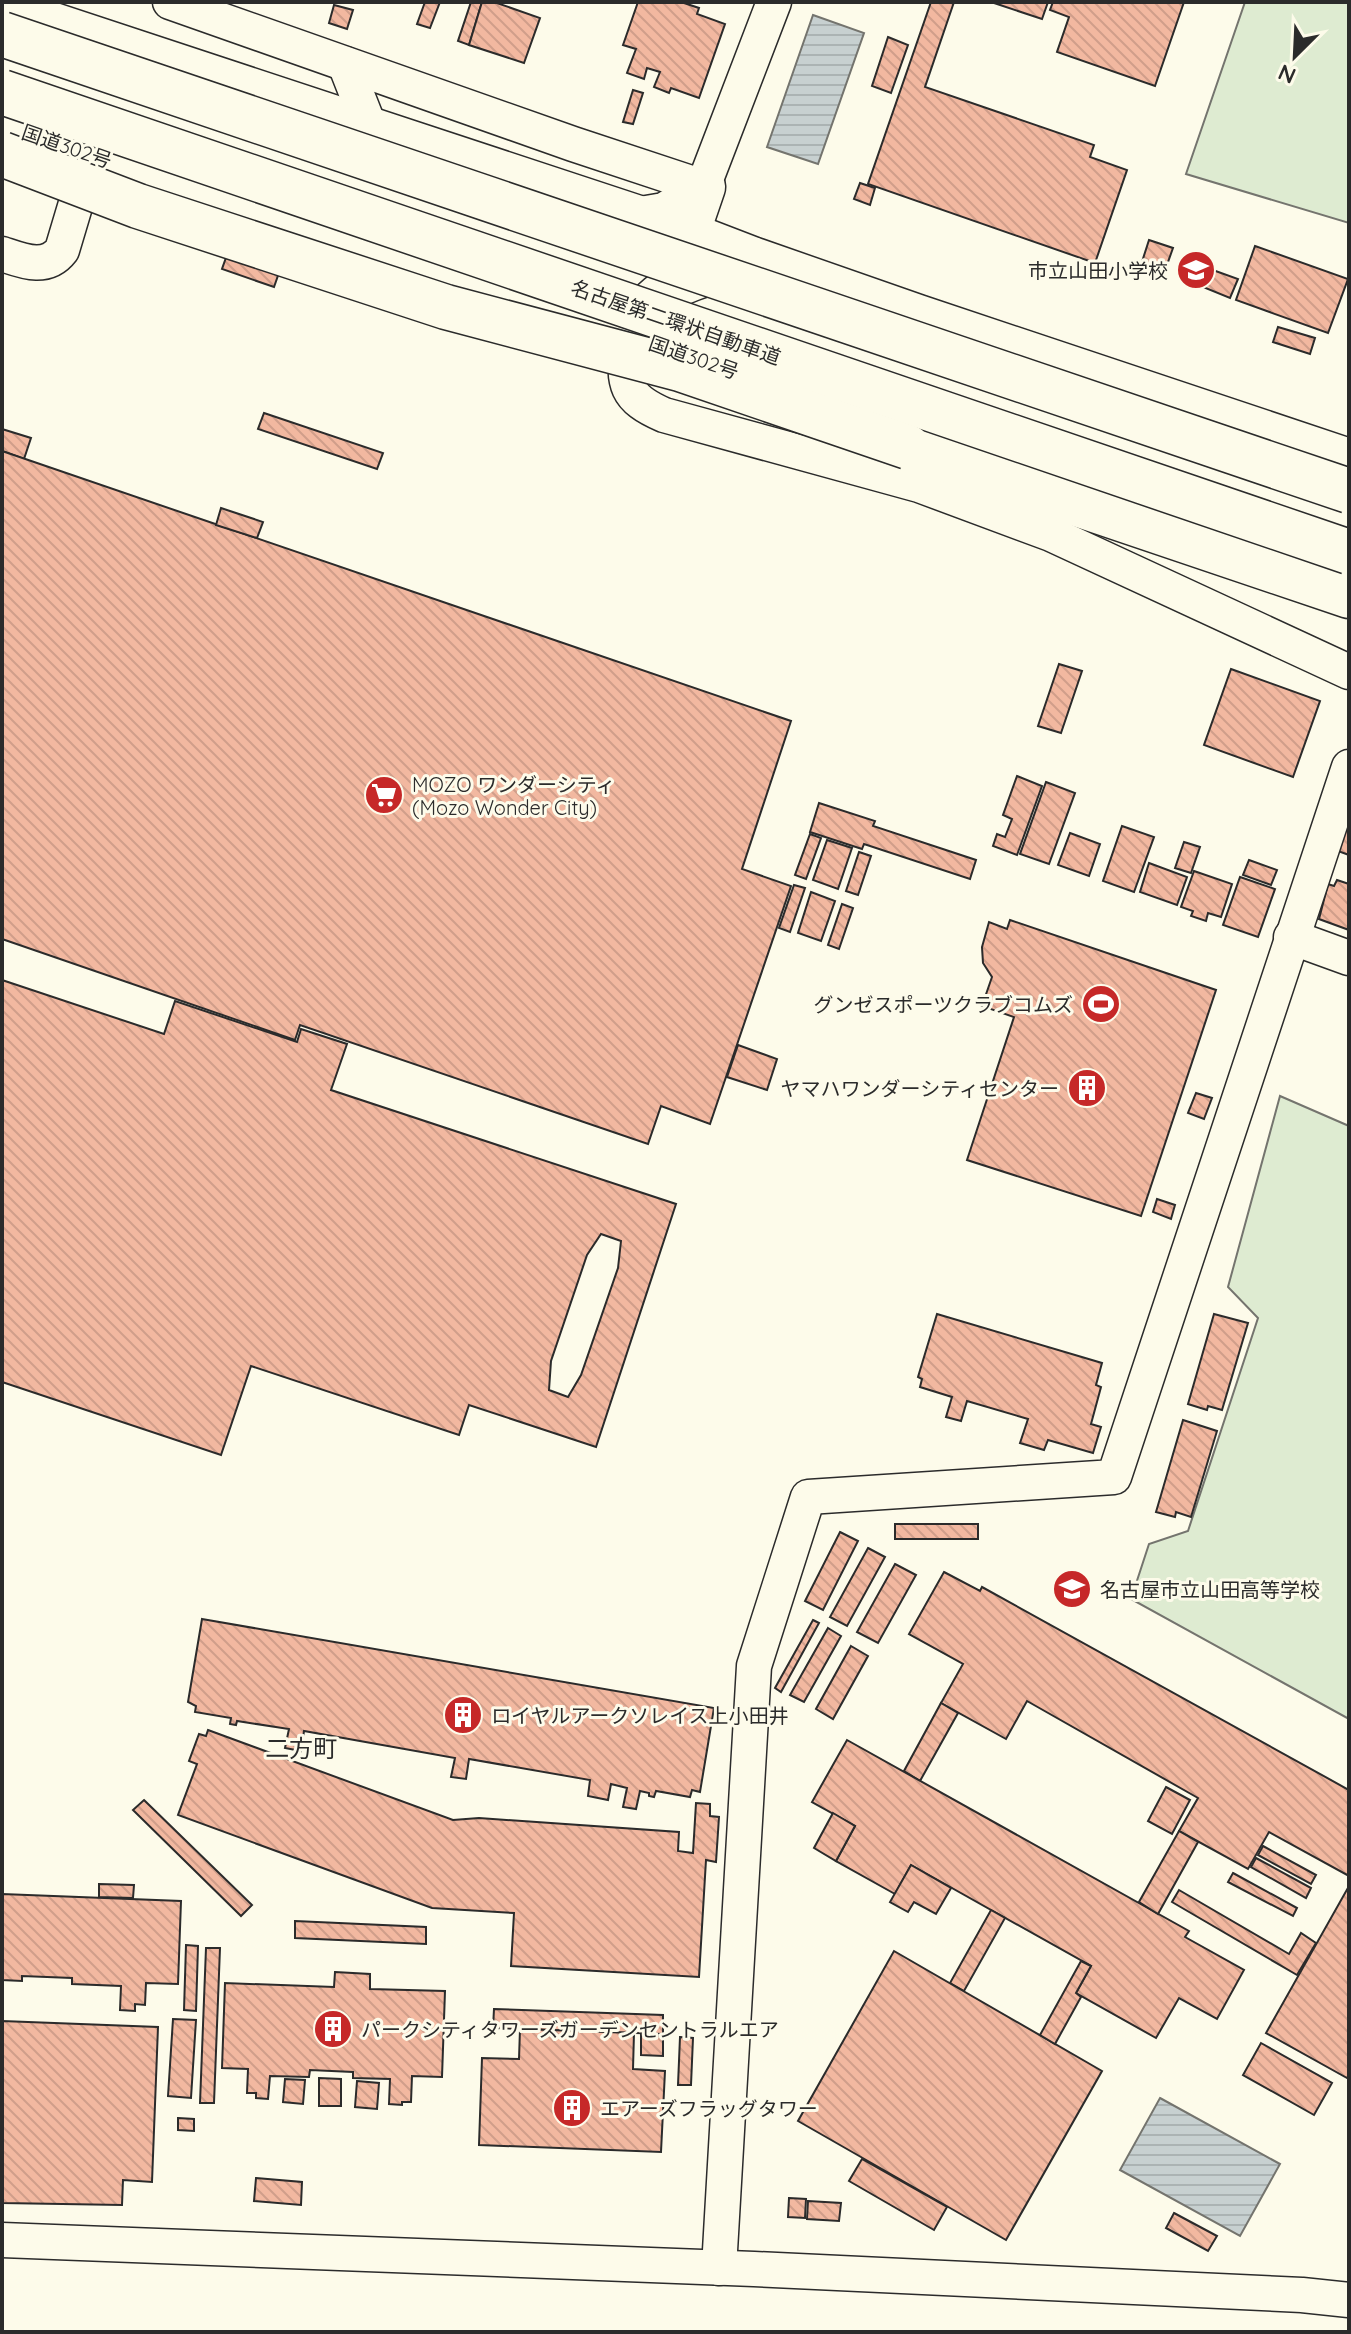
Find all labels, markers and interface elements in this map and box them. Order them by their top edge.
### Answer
north arrow [1255,16,1335,96]
text: N [1274,58,1300,90]
street label: 国道302号 [19,119,115,173]
school or university icon: 市立山田小学校 [1175,249,1217,291]
place label: 市立山田小学校 [1028,258,1168,283]
street label: 名古屋第二環状自動車道 [568,274,784,370]
street label: 国道302号 [646,330,742,384]
place label: MOZO ワンダーシティ (Mozo Wonder City) [412,772,616,820]
supermarket icon: MOZO ワンダーシティ (Mozo Wonder City) [363,774,405,816]
sports icon: グンゼスポーツクラブコムズ [1080,983,1122,1025]
place label: グンゼスポーツクラブコムズ [813,992,1073,1017]
building icon: ヤマハワンダーシティセンター [1066,1067,1108,1109]
place label: ヤマハワンダーシティセンター [781,1076,1059,1101]
school or university icon: 名古屋市立山田高等学校 [1051,1568,1093,1610]
place label: 名古屋市立山田高等学校 [1100,1577,1320,1602]
building icon: ロイヤルアークソレイス上小田井 [442,1694,484,1736]
place label: ロイヤルアークソレイス上小田井 [491,1703,789,1728]
district label: 二方町 [265,1733,337,1763]
building icon: パークシティタワーズガーデンセントラルエア [312,2008,354,2050]
place label: パークシティタワーズガーデンセントラルエア [361,2017,779,2042]
building icon: エアーズフラッグタワー [551,2087,593,2129]
place label: エアーズフラッグタワー [600,2096,818,2121]

